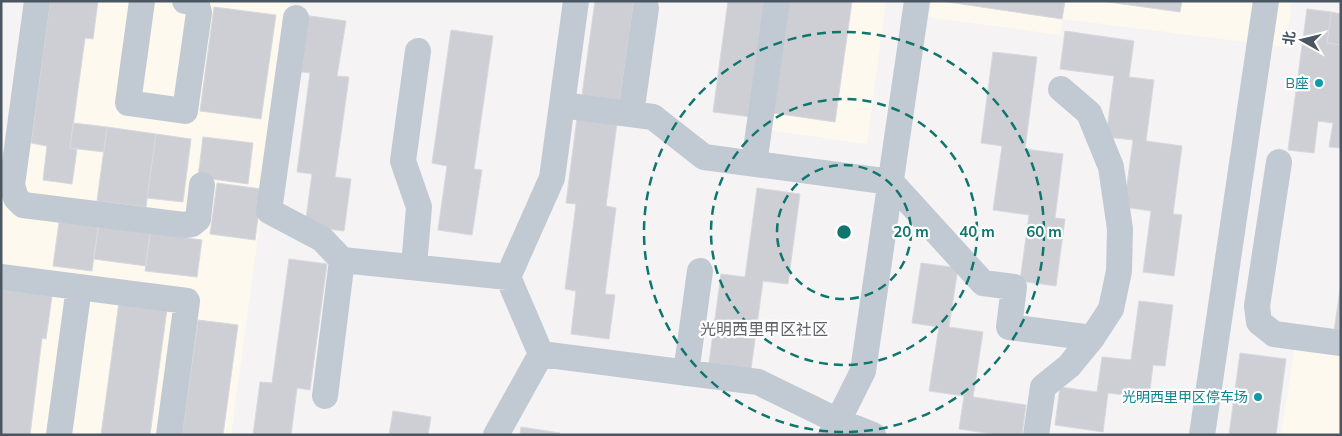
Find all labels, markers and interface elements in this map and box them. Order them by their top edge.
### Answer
north arrow [1277,15,1327,65]
text: 北 [1279,30,1299,46]
place label: B座 [1285,74,1309,92]
marker: B座 [1313,77,1325,89]
text: 20 m [893,222,929,241]
text: 40 m [959,222,995,241]
text: 60 m [1026,222,1062,241]
centre of rings [835,223,853,241]
district label: 光明西里甲区社区 [700,319,828,339]
place label: 光明西里甲区停车场 [1122,388,1248,406]
marker: 光明西里甲区停车场 [1252,391,1264,403]

